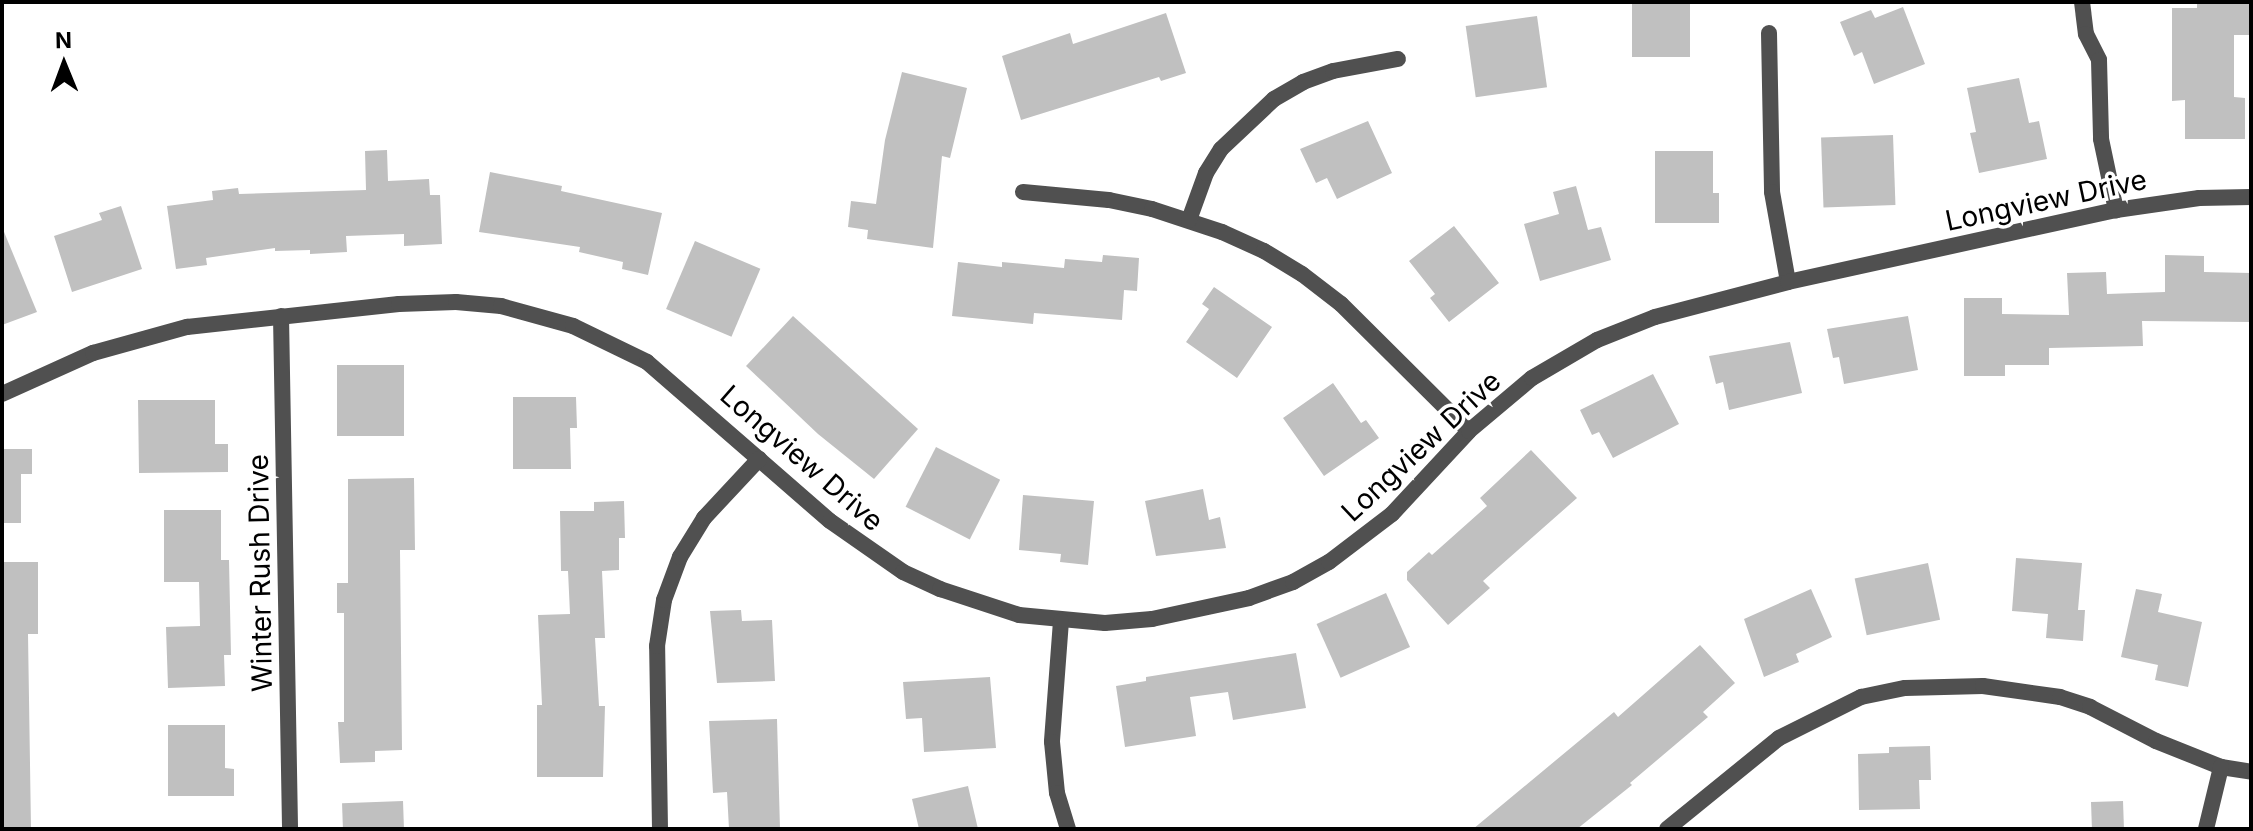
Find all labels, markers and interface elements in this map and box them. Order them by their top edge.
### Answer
north arrow [24,24,104,104]
text: N [55,27,72,53]
street label: Longview Drive [1942,162,2150,238]
street label: Longview Drive [1335,364,1507,528]
street label: Longview Drive [714,378,890,538]
street label: Winter Rush Drive [241,454,279,692]

